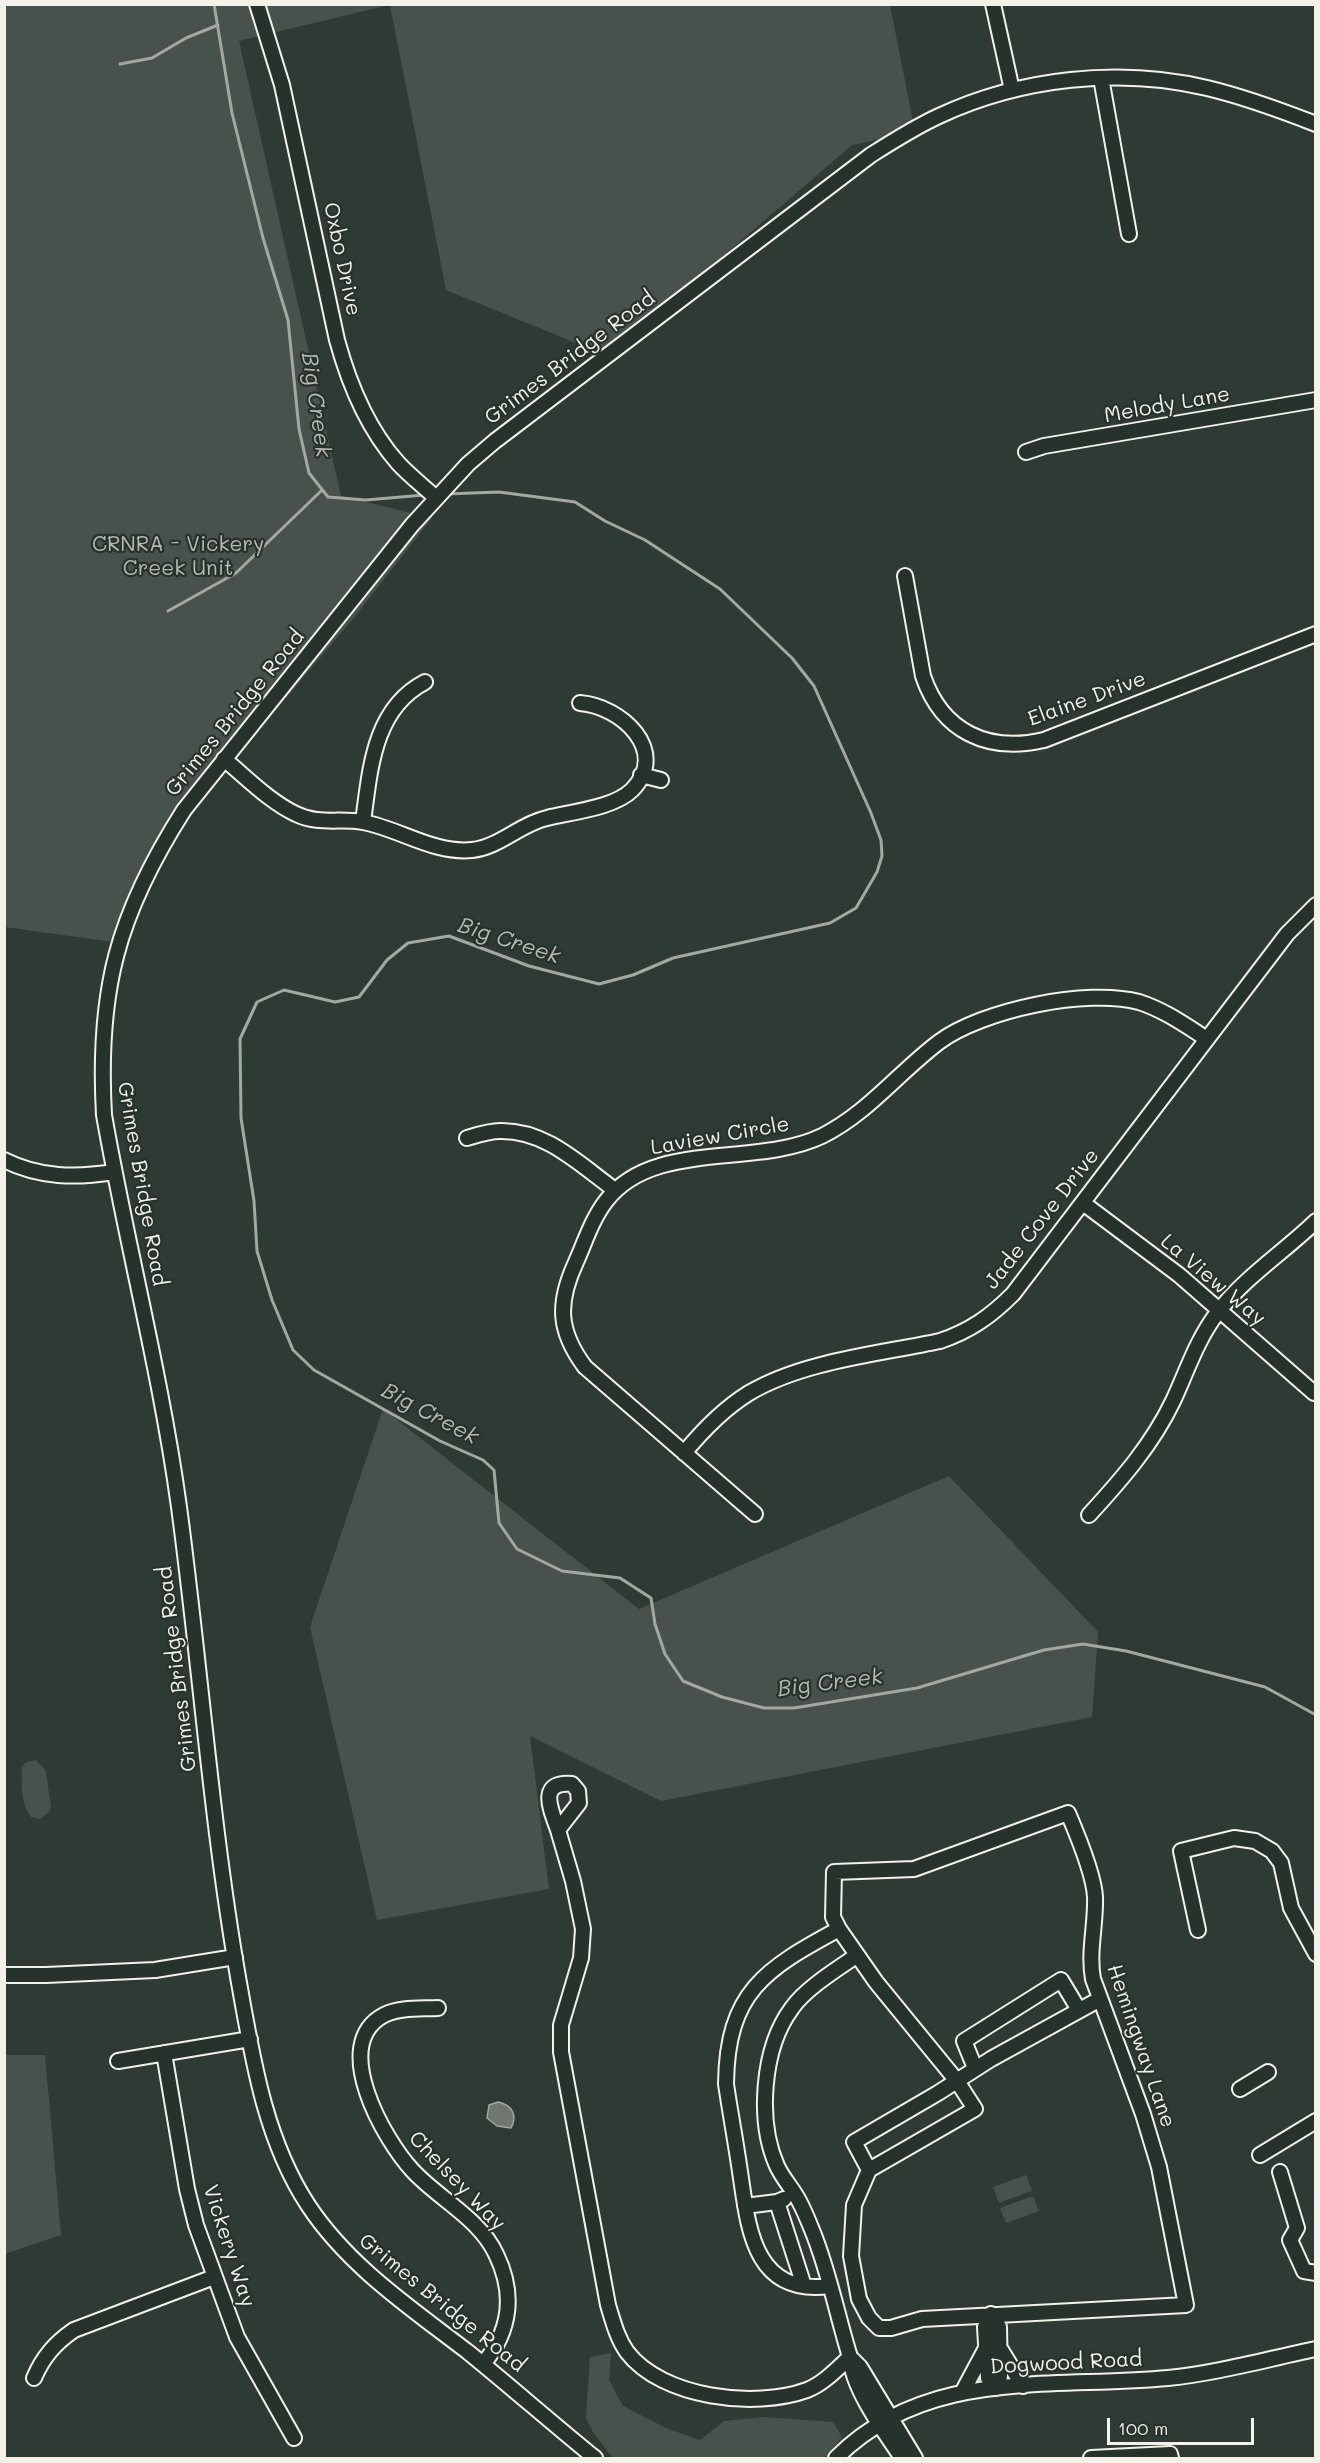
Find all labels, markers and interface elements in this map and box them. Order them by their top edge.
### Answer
street label: Oxbo Drive [318,200,366,318]
street label: Grimes Bridge Road [480,286,660,430]
water label: Big Creek [296,351,336,459]
street label: Melody Lane [1102,382,1232,428]
park label: CRNRA - Vickery Creek Unit [92,532,264,582]
street label: Grimes Bridge Road [160,625,310,801]
street label: Elaine Drive [1025,666,1149,732]
water label: Big Creek [455,912,563,970]
street label: Grimes Bridge Road [112,1080,172,1288]
street label: Laview Circle [649,1111,791,1161]
street label: Jade Cove Drive [979,1144,1105,1294]
street label: La View Way [1155,1229,1271,1331]
water label: Big Creek [377,1377,483,1451]
street label: Grimes Bridge Road [152,1565,202,1773]
water label: Big Creek [776,1663,884,1703]
street label: Hemingway Lane [1101,1961,1181,2131]
street label: Chelsey Way [403,2126,511,2236]
street label: Vickery Way [197,2182,261,2310]
street label: Grimes Bridge Road [354,2228,530,2378]
street label: Dogwood Road [989,2346,1143,2380]
scale bar [1110,2406,1257,2444]
text: 100 m [1118,2416,1168,2440]

